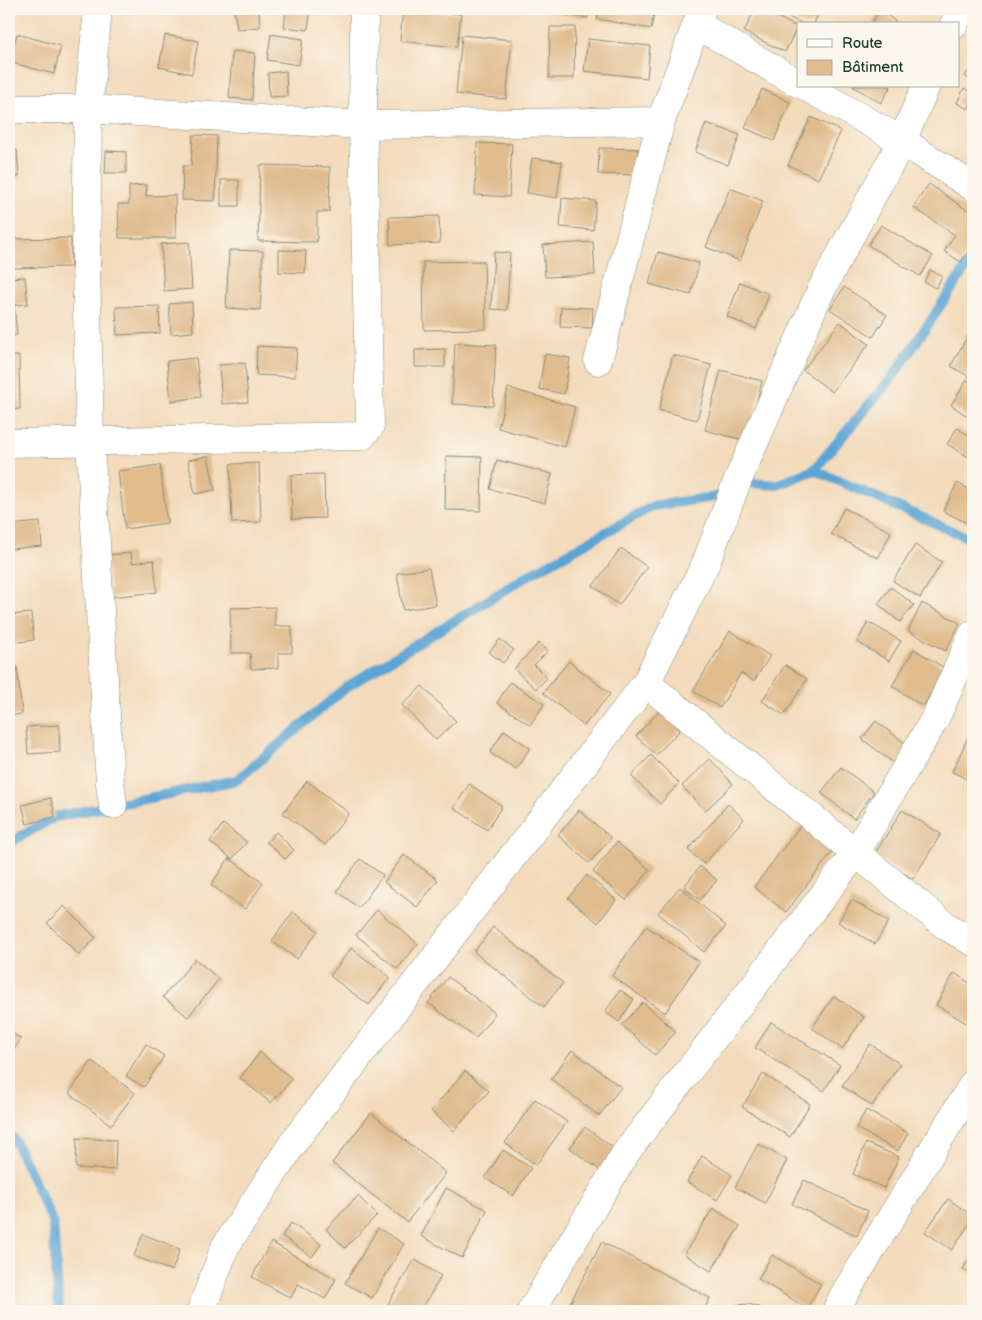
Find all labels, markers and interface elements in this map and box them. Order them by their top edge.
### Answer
legend [797,22,960,88]
text: Route [842,34,883,53]
text: Bâtiment [842,58,904,77]

